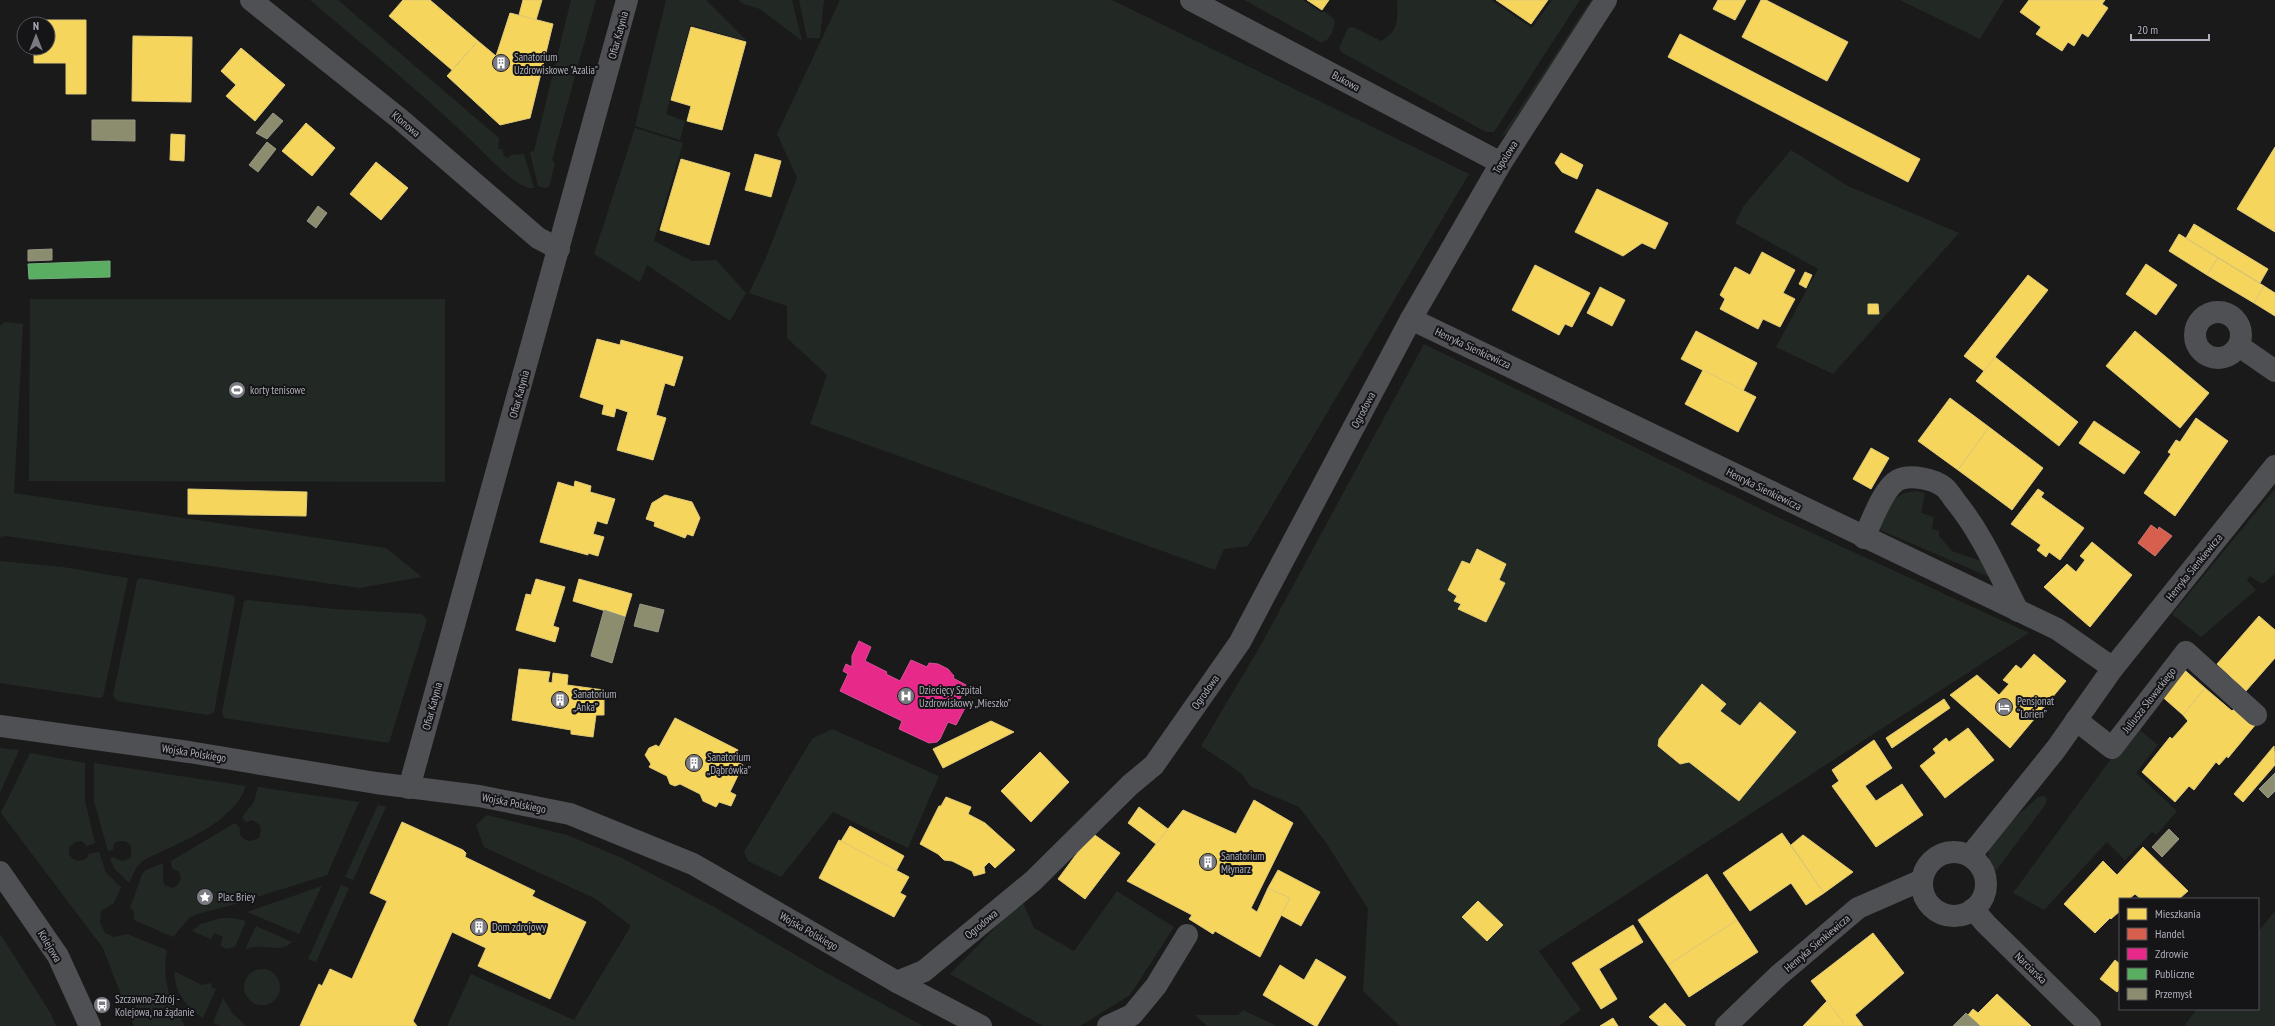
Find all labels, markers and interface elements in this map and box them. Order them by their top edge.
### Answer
street label: Ofiar Katynia [605,10,631,60]
north arrow [16,16,56,56]
scale bar [2131,16,2209,42]
text: N [33,19,39,33]
text: 20 m [2137,22,2158,37]
place label: Sanatorium Uzdrowiskowe "Azalia" [514,50,598,77]
building icon: Sanatorium Uzdrowiskowe "Azalia" [491,53,511,73]
street label: Bukowa [1330,68,1362,94]
street label: Klonowa [389,108,423,140]
street label: Topolowa [1489,138,1521,176]
street label: Henryka Sienkiewicza [1433,324,1513,372]
street label: Ofiar Katynia [506,369,532,419]
sports icon: korty tenisowe [227,380,247,400]
place label: korty tenisowe [250,383,306,397]
street label: Ogrodowa [1348,390,1378,430]
street label: Henryka Sienkiewicza [1724,465,1804,513]
street label: Henryka Sienkiewicza [2163,531,2225,603]
street label: Juliusza Słowackiego [2119,664,2179,736]
street label: Ogrodowa [1188,672,1222,712]
street label: Ofiar Katynia [419,681,445,731]
place label: Dziecięcy Szpital Uzdrowiskowy „Mieszko” [919,683,1011,710]
hospital icon: Dziecięcy Szpital Uzdrowiskowy „Mieszko” [896,686,916,706]
place label: Sanatorium „Anka” [573,687,616,714]
building icon: Sanatorium „Anka” [550,690,570,710]
place label: Pensjonat “Lorien” [2017,694,2054,721]
hotel icon: Pensjonat “Lorien” [1994,697,2014,717]
street label: Wojska Polskiego [161,741,227,765]
place label: Sanatorium „Dąbrówka” [707,750,751,777]
building icon: Sanatorium „Dąbrówka” [684,753,704,773]
street label: Wojska Polskiego [481,790,548,816]
place label: Sanatorium Młynarz [1221,849,1264,876]
building icon: Sanatorium Młynarz [1198,852,1218,872]
place icon: Plac Briey [195,887,215,907]
place label: Plac Briey [218,890,256,904]
legend [2119,898,2259,1010]
street label: Ogrodowa [962,906,1000,942]
text: Mieszkania [2155,906,2201,921]
street label: Wojska Polskiego [777,909,841,953]
street label: Henryka Sienkiewicza [1781,911,1853,975]
building icon: Dom zdrojowy [469,917,489,937]
place label: Dom zdrojowy [492,920,547,934]
text: Handel [2155,926,2185,941]
street label: Kolejowa [35,927,65,965]
text: Zdrowie [2155,946,2189,961]
street label: Narciarska [2012,949,2050,987]
text: Publiczne [2155,966,2195,981]
text: Przemysł [2155,986,2192,1001]
place label: Szczawno-Zdrój - Kolejowa, na żądanie [115,992,195,1019]
bus stop icon: Szczawno-Zdrój - Kolejowa, na żądanie [92,995,112,1015]

